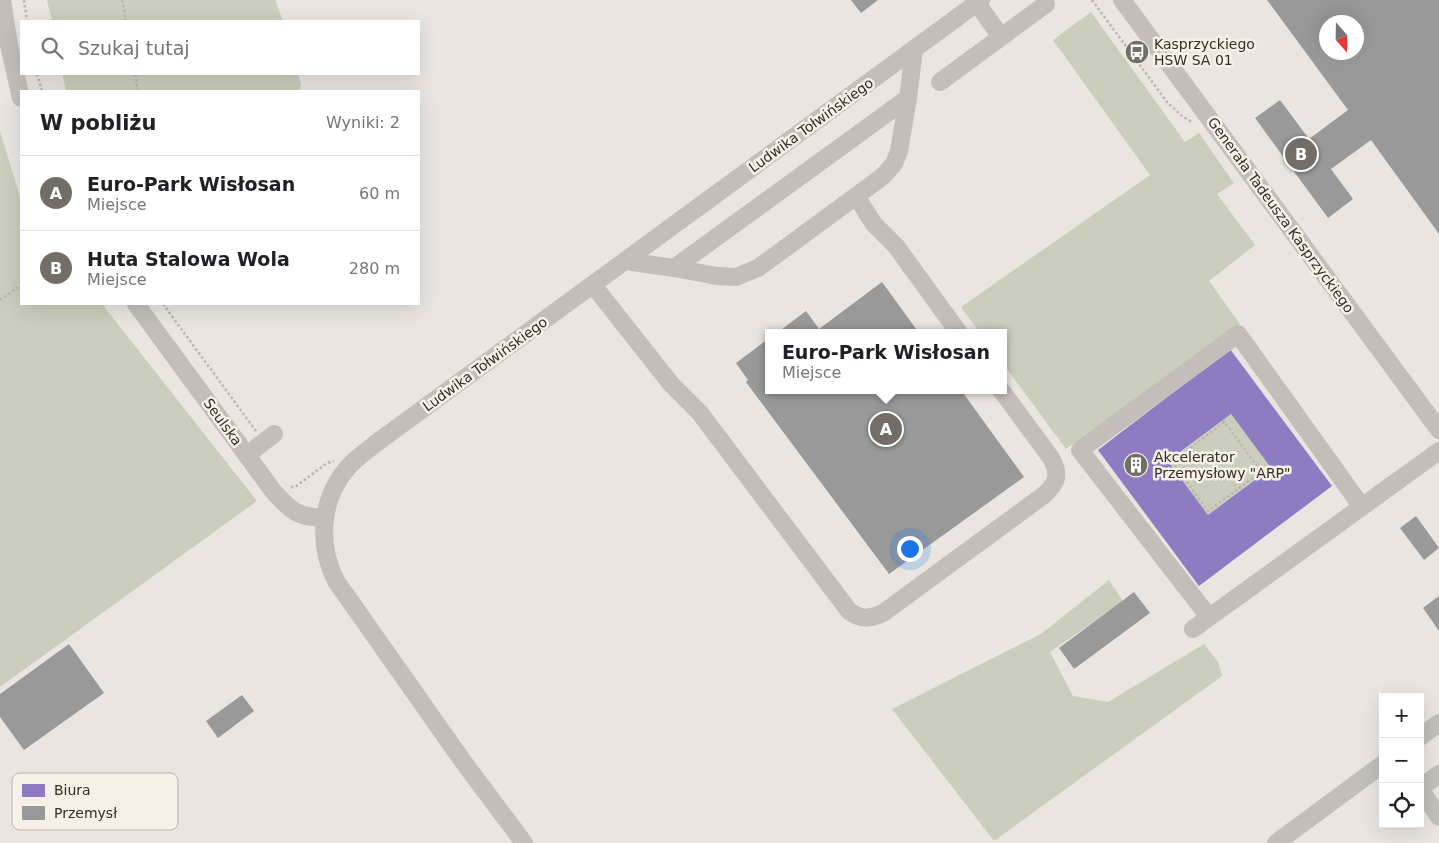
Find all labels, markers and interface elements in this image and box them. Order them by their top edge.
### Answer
north arrow [1319,15,1364,60]
search box [20,20,420,75]
icon: search [38,34,66,62]
place label: Kasprzyckiego HSW SA 01 [1154,36,1255,68]
text: Szukaj tutaj [78,37,190,59]
bus stop icon: Kasprzyckiego HSW SA 01 [1124,39,1150,65]
street label: Ludwika Tołwińskiego [746,74,876,176]
text: W pobliżu [40,111,157,135]
text: Wyniki: 2 [326,113,400,132]
street label: Generała Tadeusza Kasprzyckiego [1205,114,1357,316]
pin: B [1285,135,1317,173]
text: Euro-Park Wisłosan [87,173,295,195]
text: A [50,184,62,203]
text: 60 m [359,184,400,203]
text: Miejsce [87,195,147,214]
text: Huta Stalowa Wola [87,248,290,270]
text: B [50,259,62,278]
text: 280 m [349,259,400,278]
text: Miejsce [87,270,147,289]
street label: Ludwika Tołwińskiego [420,313,550,415]
popup [765,329,1007,394]
text: Euro-Park Wisłosan [782,341,990,363]
text: Miejsce [782,363,841,382]
street label: Seulska [201,395,245,449]
pin: A [870,410,902,448]
place label: Akcelerator Przemysłowy "ARP" [1154,449,1291,481]
building icon: Akcelerator Przemysłowy "ARP" [1123,452,1149,478]
your location [897,536,923,562]
map controls [1379,693,1424,828]
button: + [1379,693,1424,738]
button: − [1379,738,1424,783]
legend [12,773,178,830]
text: Biura [54,782,91,798]
button: locate [1379,783,1424,828]
text: Przemysł [54,805,117,821]

